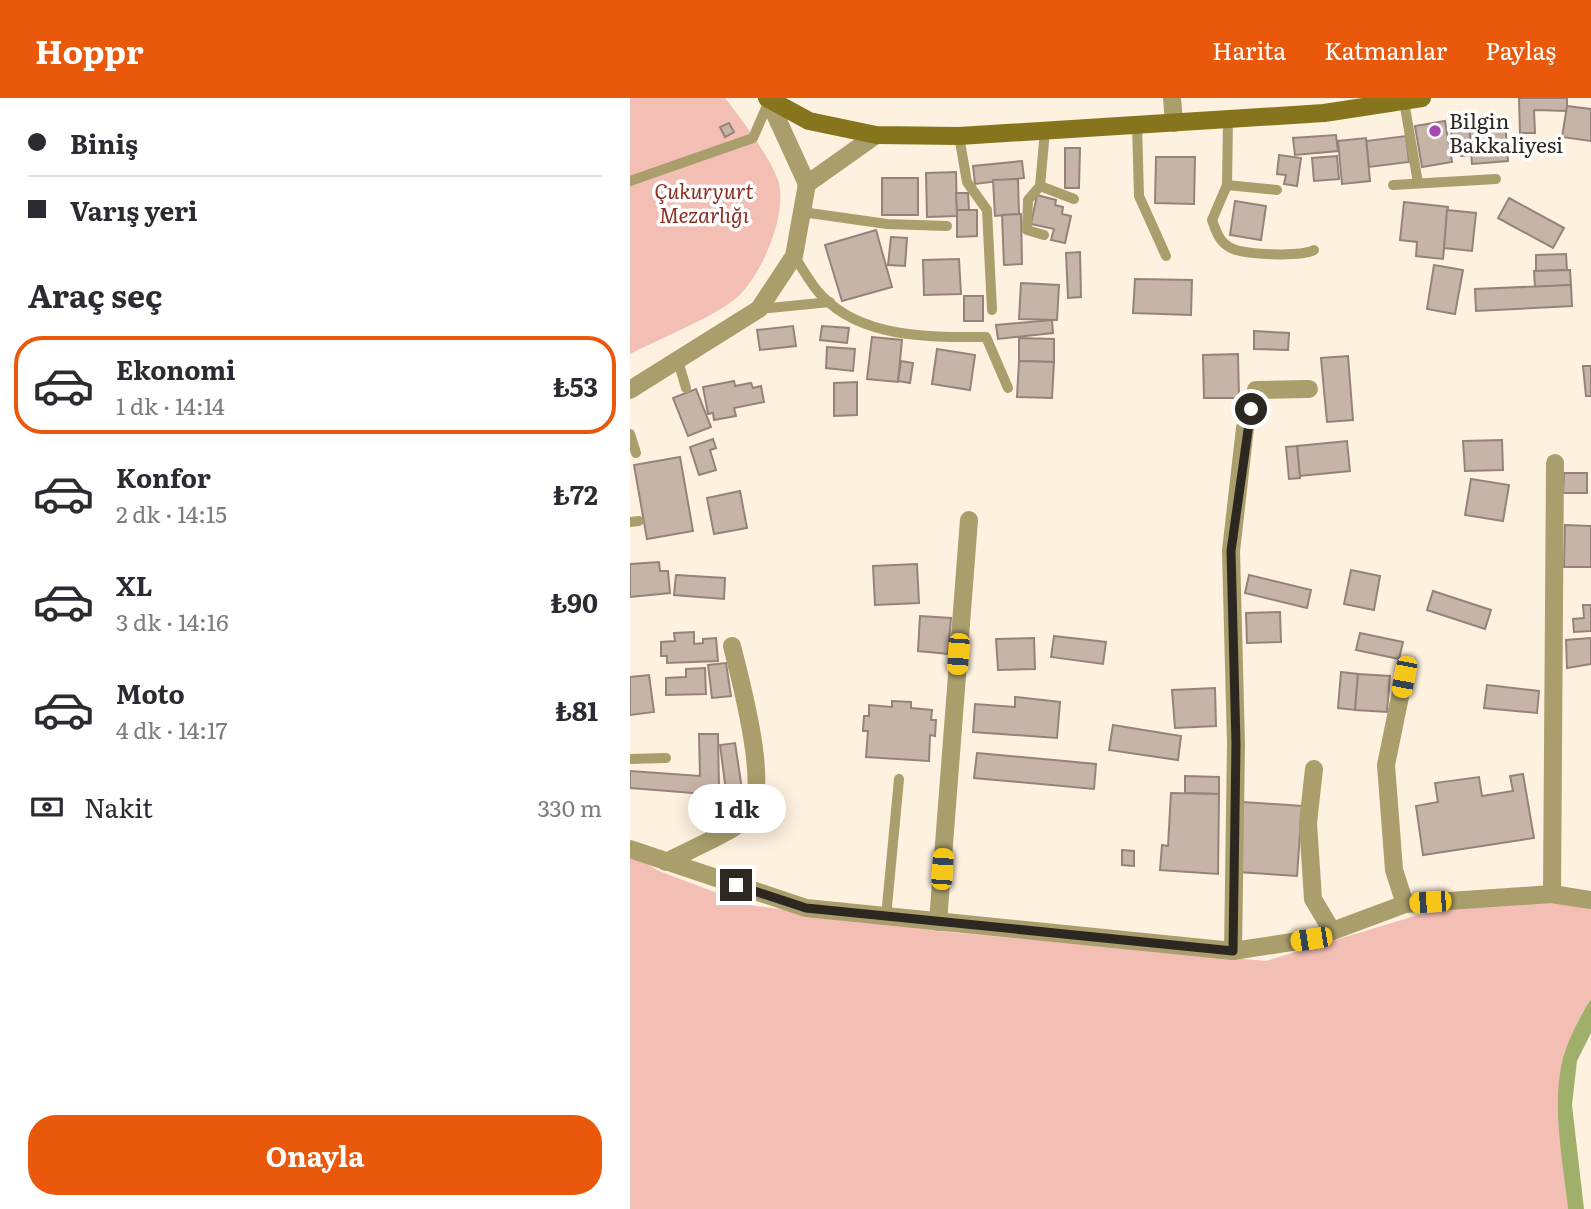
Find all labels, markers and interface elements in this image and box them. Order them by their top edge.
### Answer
text: Hoppr [35,25,144,74]
text: Harita [1212,32,1286,67]
text: Katmanlar [1324,32,1447,67]
text: Paylaş [1485,32,1556,67]
place label: Bilgin Bakkaliyesi [1449,104,1563,159]
text: Biniş [70,123,138,162]
marker: Bilgin Bakkaliyesi [1427,123,1443,139]
park label: Çukuryurt Mezarlığı [654,174,754,229]
text: Varış yeri [70,190,198,229]
text: Araç seç [28,270,163,318]
text: Ekonomi [116,349,236,388]
icon: car [32,354,95,417]
text: ₺53 [553,366,598,405]
text: 1 dk · 14:14 [116,388,225,422]
route start [1235,393,1267,425]
text: Konfor [116,457,211,496]
icon: car [32,462,95,525]
text: ₺72 [553,474,598,513]
text: 2 dk · 14:15 [116,496,227,530]
text: XL [116,565,153,604]
icon: car [32,570,95,633]
text: ₺90 [550,582,598,621]
text: 3 dk · 14:16 [116,604,229,638]
car [947,632,970,676]
car [1390,654,1419,700]
text: Moto [116,673,185,712]
icon: car [32,678,95,741]
text: ₺81 [555,690,598,729]
text: 4 dk · 14:17 [116,712,227,746]
callout: 1 dk [687,784,785,832]
text: Nakit [84,787,153,826]
icon: cash [28,788,66,826]
text: 330 m [538,790,602,824]
text: 1 dk [715,791,759,825]
car [931,847,954,891]
route end [720,869,752,901]
car [1409,890,1452,914]
car [1289,925,1334,953]
button: Onayla [28,1115,602,1195]

